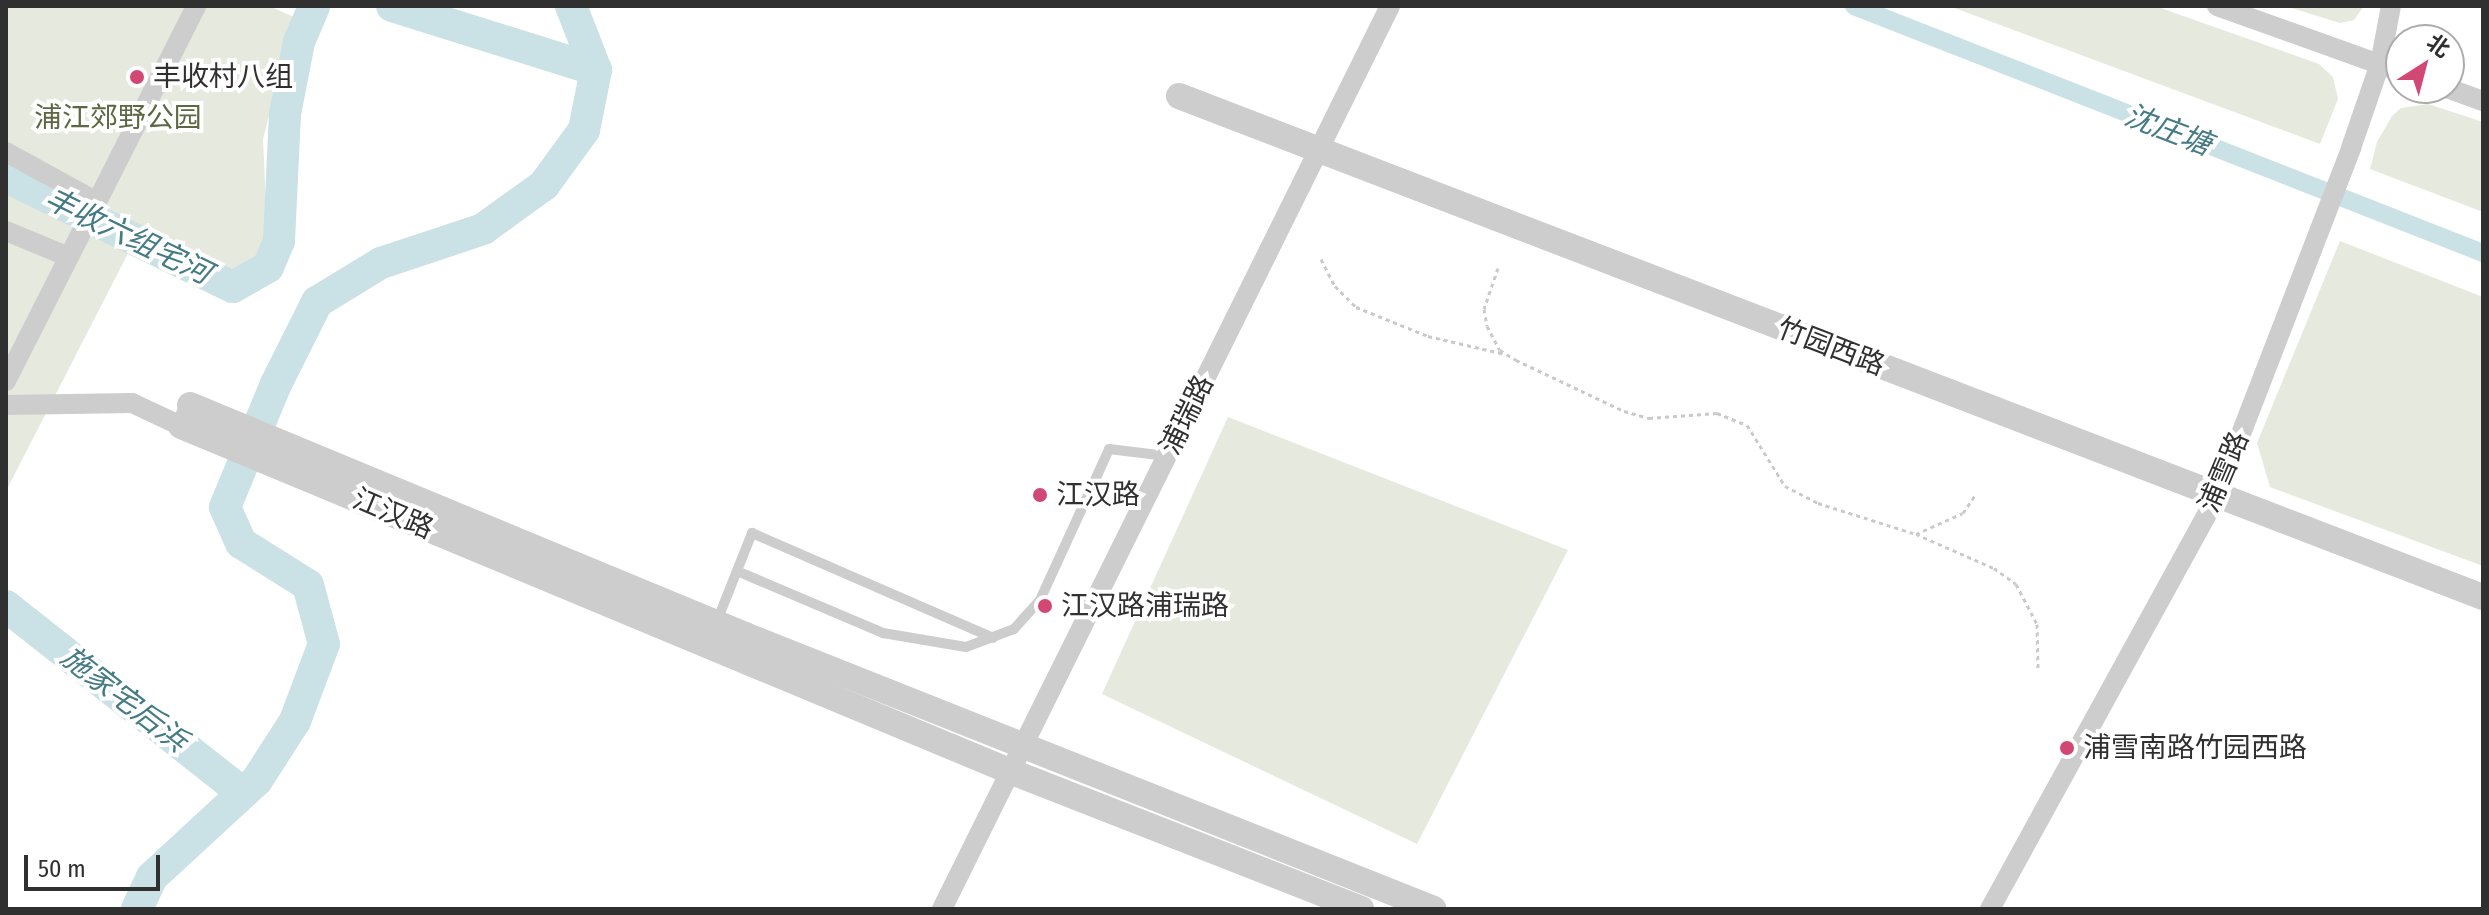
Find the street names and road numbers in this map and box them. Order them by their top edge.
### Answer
street label: 竹园西路 [1773,311,1889,383]
street label: 浦瑞路 [1153,370,1221,460]
street label: 浦雪路 [2192,427,2256,517]
street label: 江汉路 [348,482,438,546]

